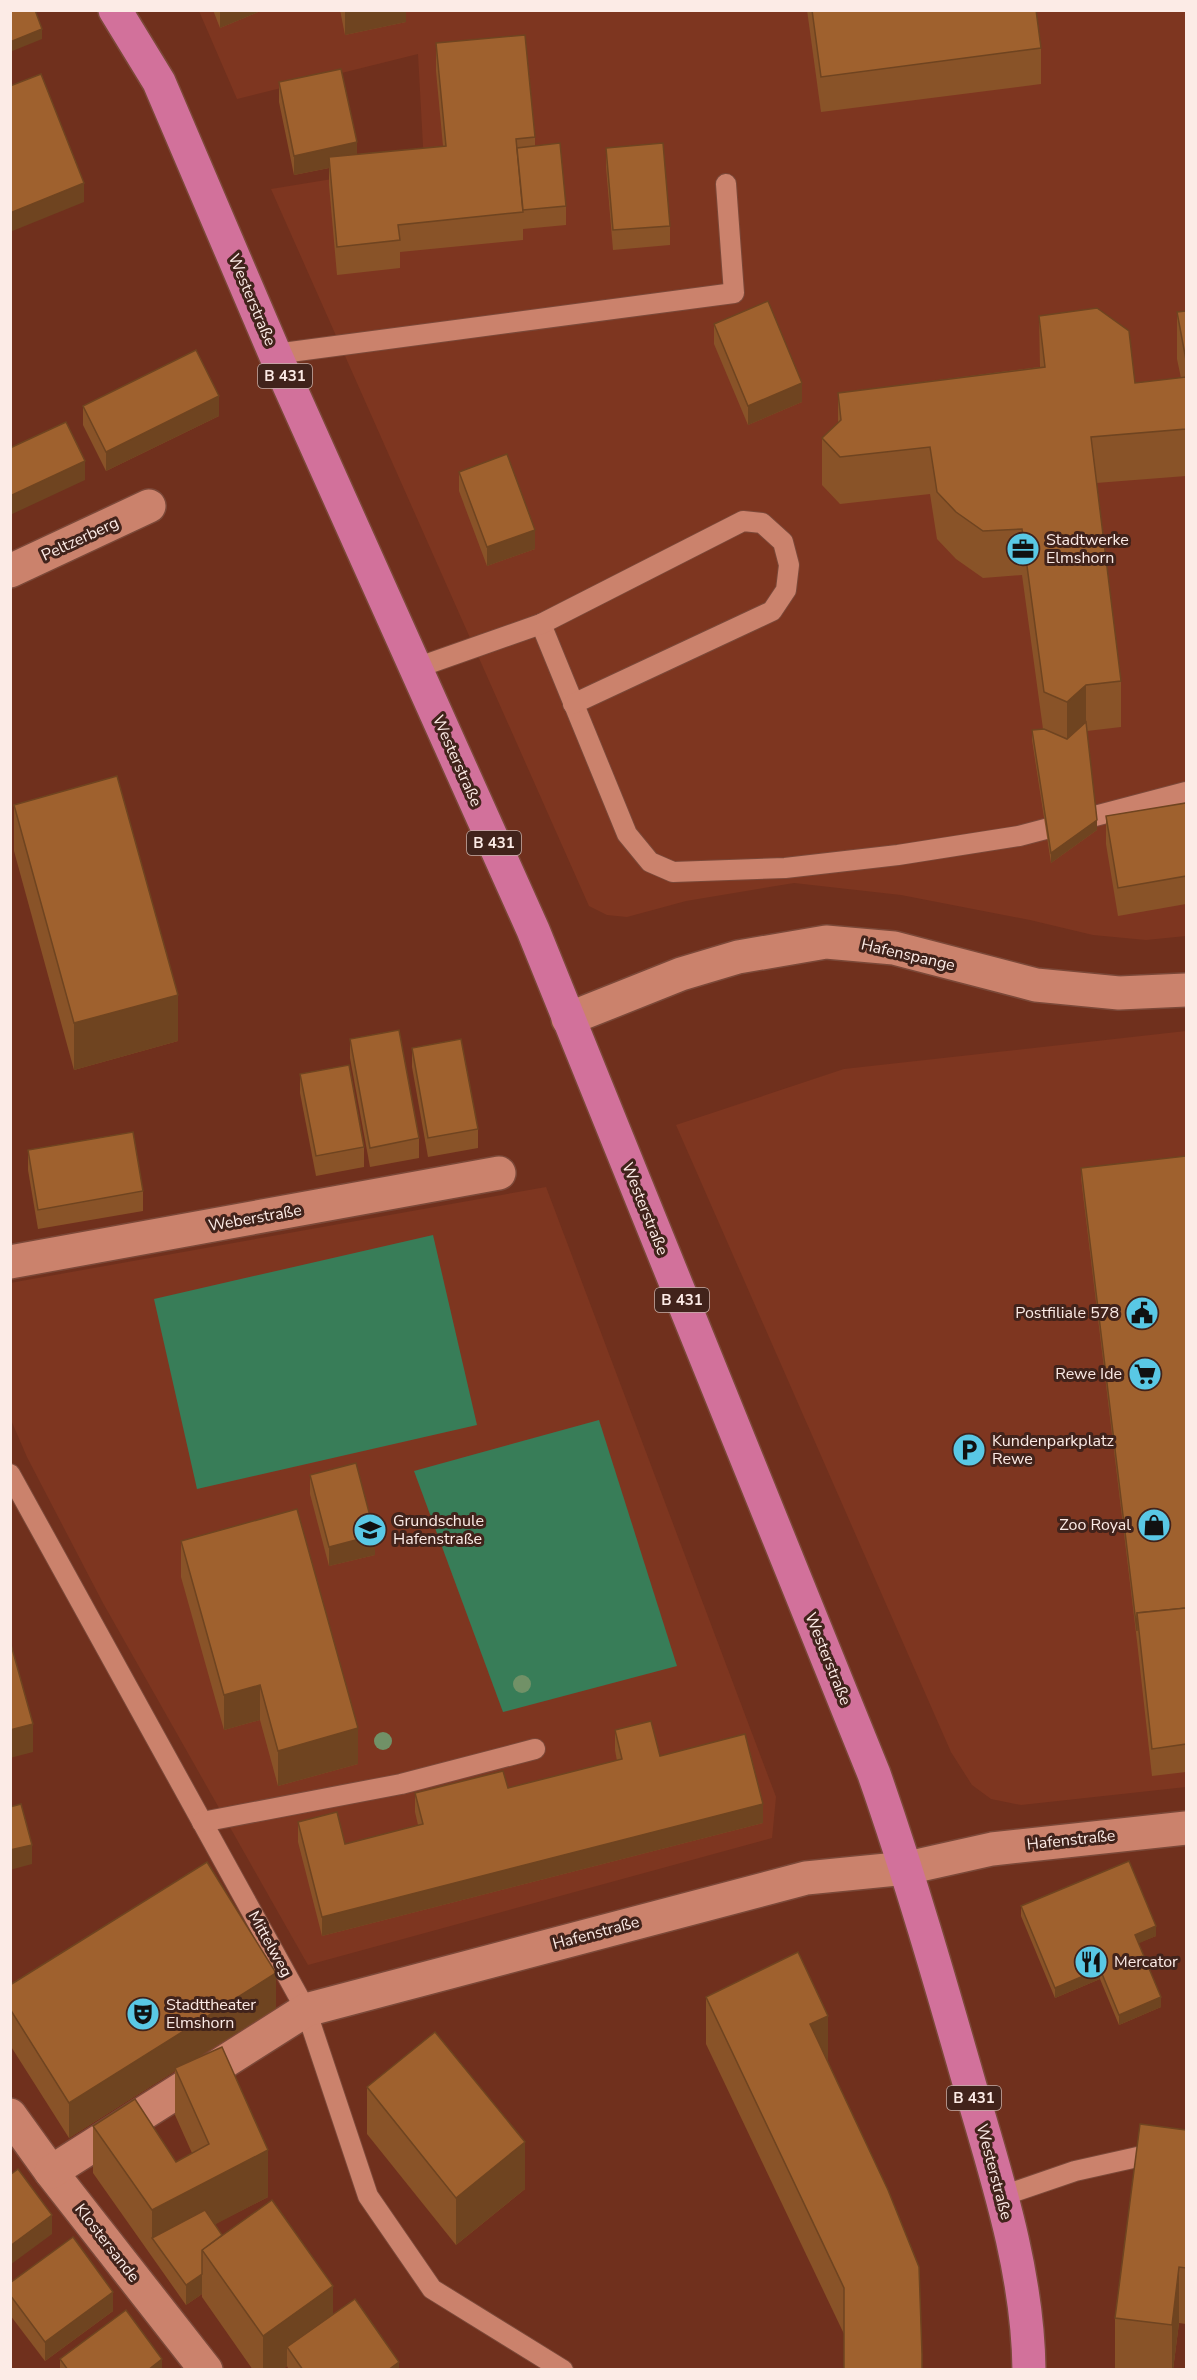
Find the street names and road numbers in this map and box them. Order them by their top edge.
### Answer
street label: Westerstraße [223,251,281,349]
road number: B 431 [258,364,312,388]
street label: Peltzerberg [38,512,122,566]
street label: Westerstraße [427,712,487,810]
road number: B 431 [467,831,521,855]
street label: Hafenspange [859,934,957,976]
street label: Westerstraße [616,1159,674,1259]
street label: Weberstraße [207,1199,303,1237]
road number: B 431 [655,1288,709,1312]
street label: Westerstraße [799,1609,857,1709]
street label: Hafenstraße [1026,1824,1116,1856]
street label: Mittelweg [243,1907,297,1981]
street label: Hafenstraße [550,1911,642,1955]
road number: B 431 [947,2086,1001,2110]
street label: Westerstraße [971,2122,1017,2222]
street label: Klostersande [69,2199,145,2287]

